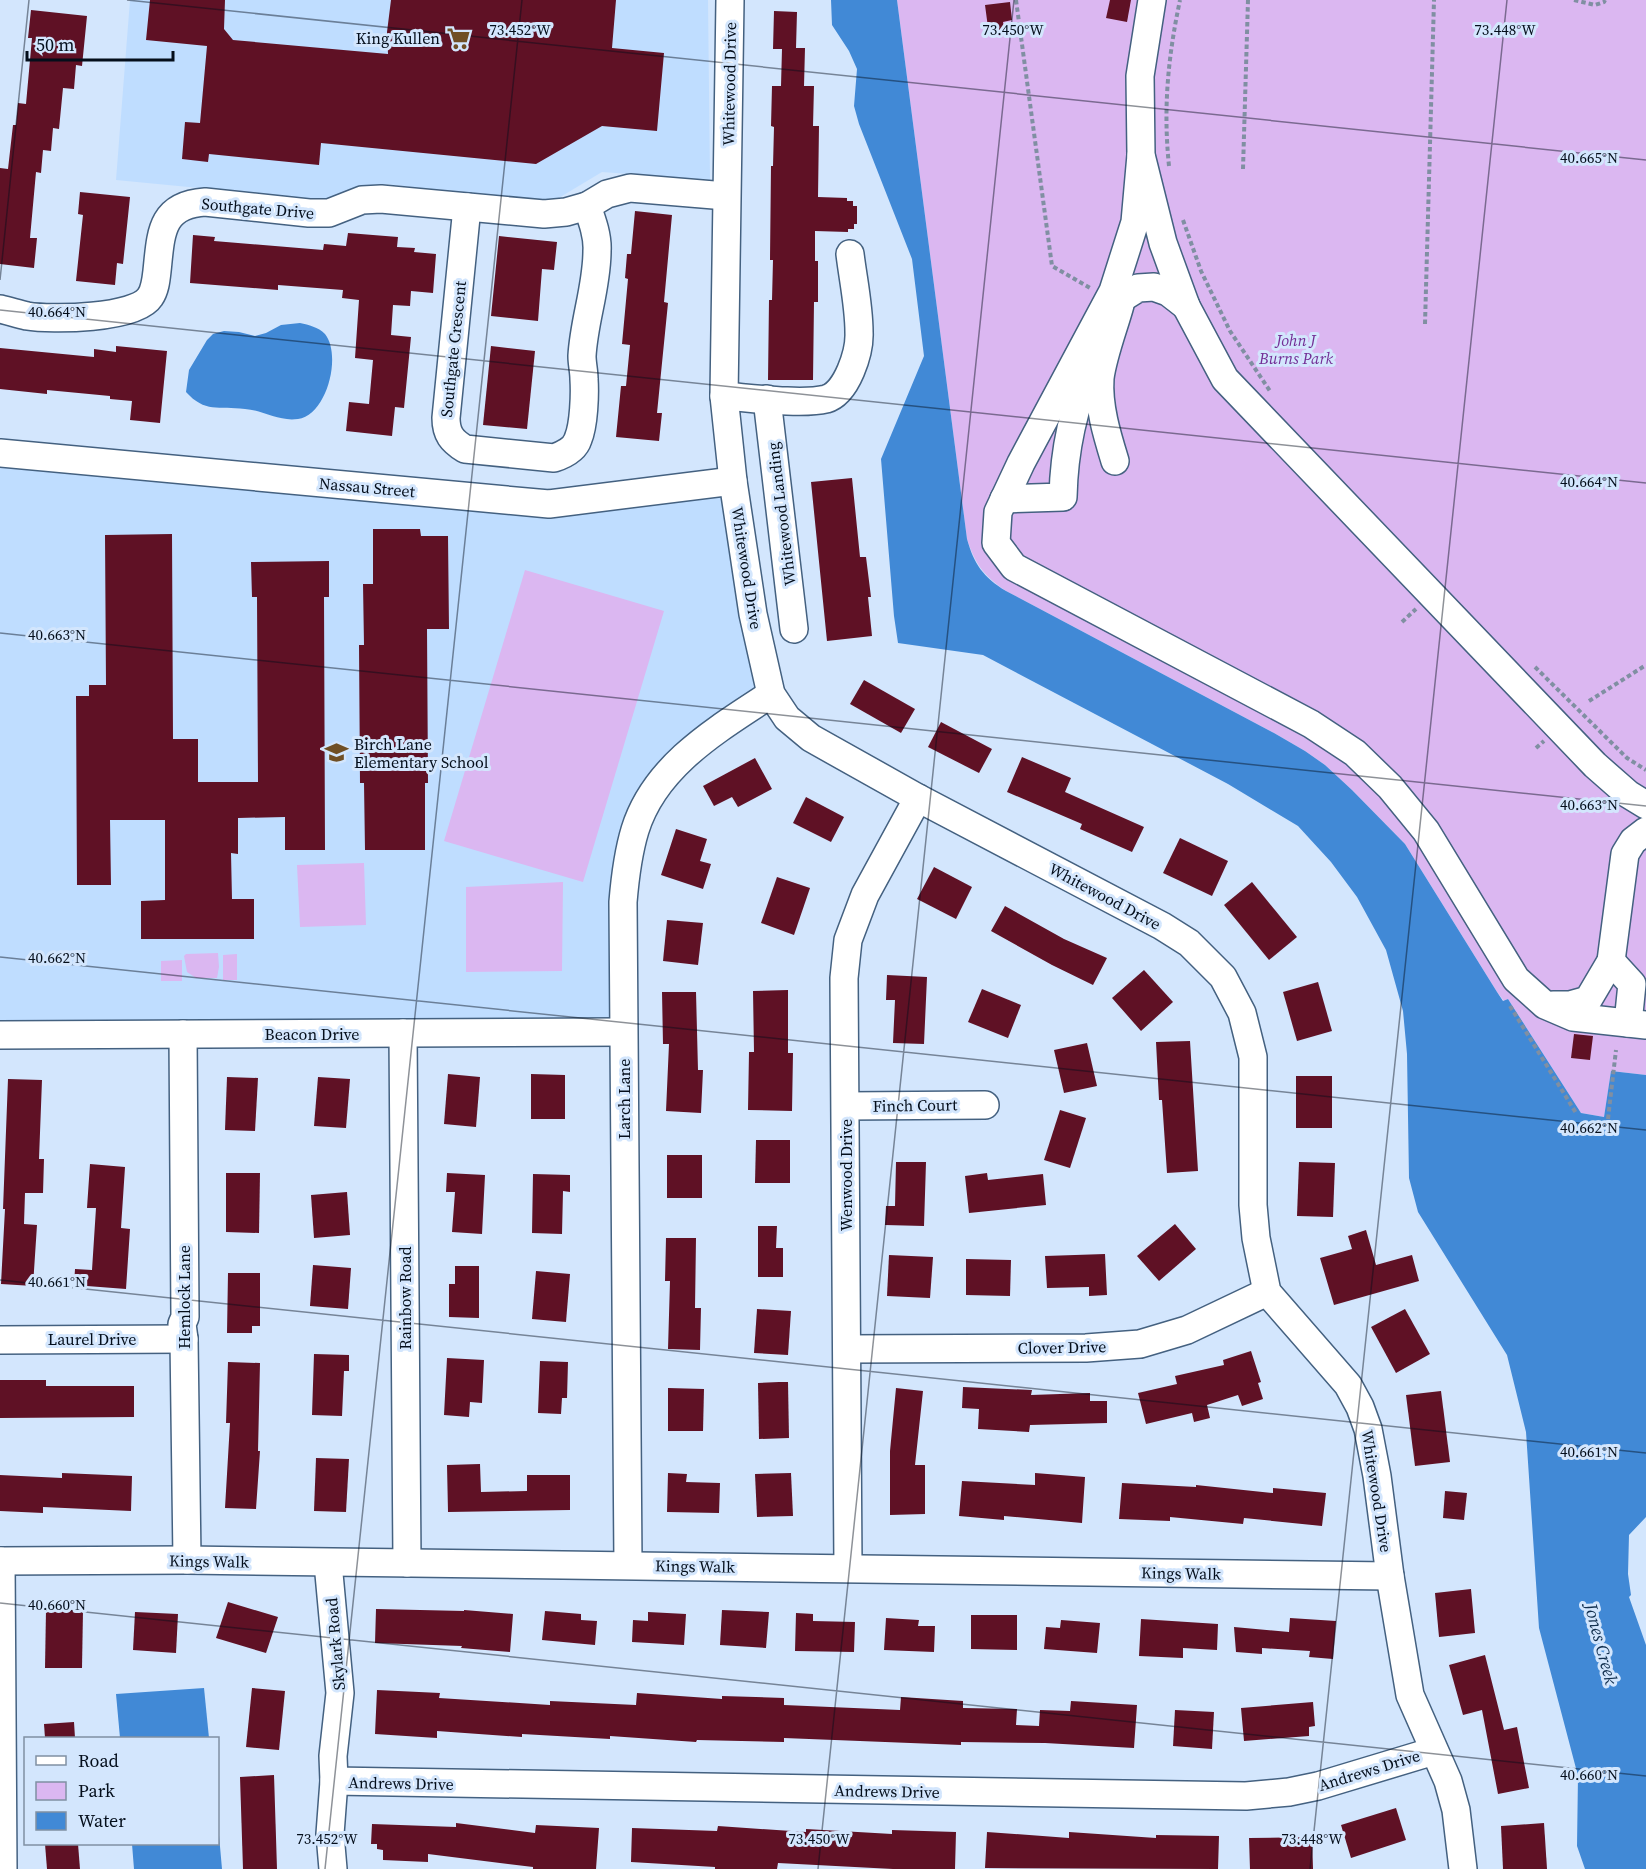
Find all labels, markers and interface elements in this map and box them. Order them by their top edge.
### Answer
text: 73.452°W [489,19,551,40]
text: 73.450°W [982,19,1044,40]
text: 73.448°W [1474,19,1536,40]
street label: Whitewood Drive [717,22,741,146]
scale bar [27,24,172,62]
supermarket icon: King Kullen [445,25,471,51]
place label: King Kullen [356,27,440,49]
text: 50 m [36,32,74,57]
text: 40.665°N [1560,147,1618,168]
street label: Southgate Drive [201,192,315,224]
street label: Southgate Crescent [435,279,471,418]
text: 40.664°N [28,301,86,322]
park label: John J Burns Park [1258,329,1334,369]
street label: Whitewood Landing [761,441,801,587]
text: 40.664°N [1560,471,1618,492]
street label: Nassau Street [318,472,417,502]
street label: Whitewood Drive [726,505,768,631]
text: 40.663°N [28,624,86,645]
place label: Birch Lane Elementary School [354,733,489,773]
school or university icon: Birch Lane Elementary School [323,740,349,766]
text: 40.663°N [1560,794,1618,815]
street label: Whitewood Drive [1045,857,1165,935]
text: 40.662°N [28,947,86,968]
street label: Beacon Drive [265,1023,359,1045]
street label: Larch Lane [613,1059,635,1139]
street label: Finch Court [872,1093,958,1117]
text: 40.662°N [1560,1117,1618,1138]
street label: Wenwood Drive [835,1119,857,1231]
street label: Hemlock Lane [173,1245,195,1349]
street label: Rainbow Road [394,1246,416,1350]
text: 40.661°N [28,1271,86,1292]
street label: Laurel Drive [48,1328,136,1350]
street label: Clover Drive [1017,1335,1107,1359]
street label: Whitewood Drive [1356,1428,1398,1554]
text: 40.661°N [1560,1441,1618,1462]
street label: Kings Walk [169,1549,249,1573]
street label: Kings Walk [655,1554,735,1578]
street label: Kings Walk [1141,1561,1221,1585]
text: 40.660°N [28,1594,86,1615]
street label: Skylark Road [320,1597,350,1691]
water label: Jones Creek [1578,1598,1624,1688]
legend [24,1737,219,1845]
street label: Andrews Drive [1315,1744,1423,1796]
text: Road [78,1748,119,1773]
text: 40.660°N [1560,1764,1618,1785]
street label: Andrews Drive [348,1771,454,1795]
text: Park [78,1778,115,1803]
street label: Andrews Drive [834,1779,940,1803]
text: Water [78,1808,126,1833]
text: 73.452°W [296,1828,358,1849]
text: 73.450°W [788,1828,850,1849]
text: 73.448°W [1281,1828,1343,1849]

